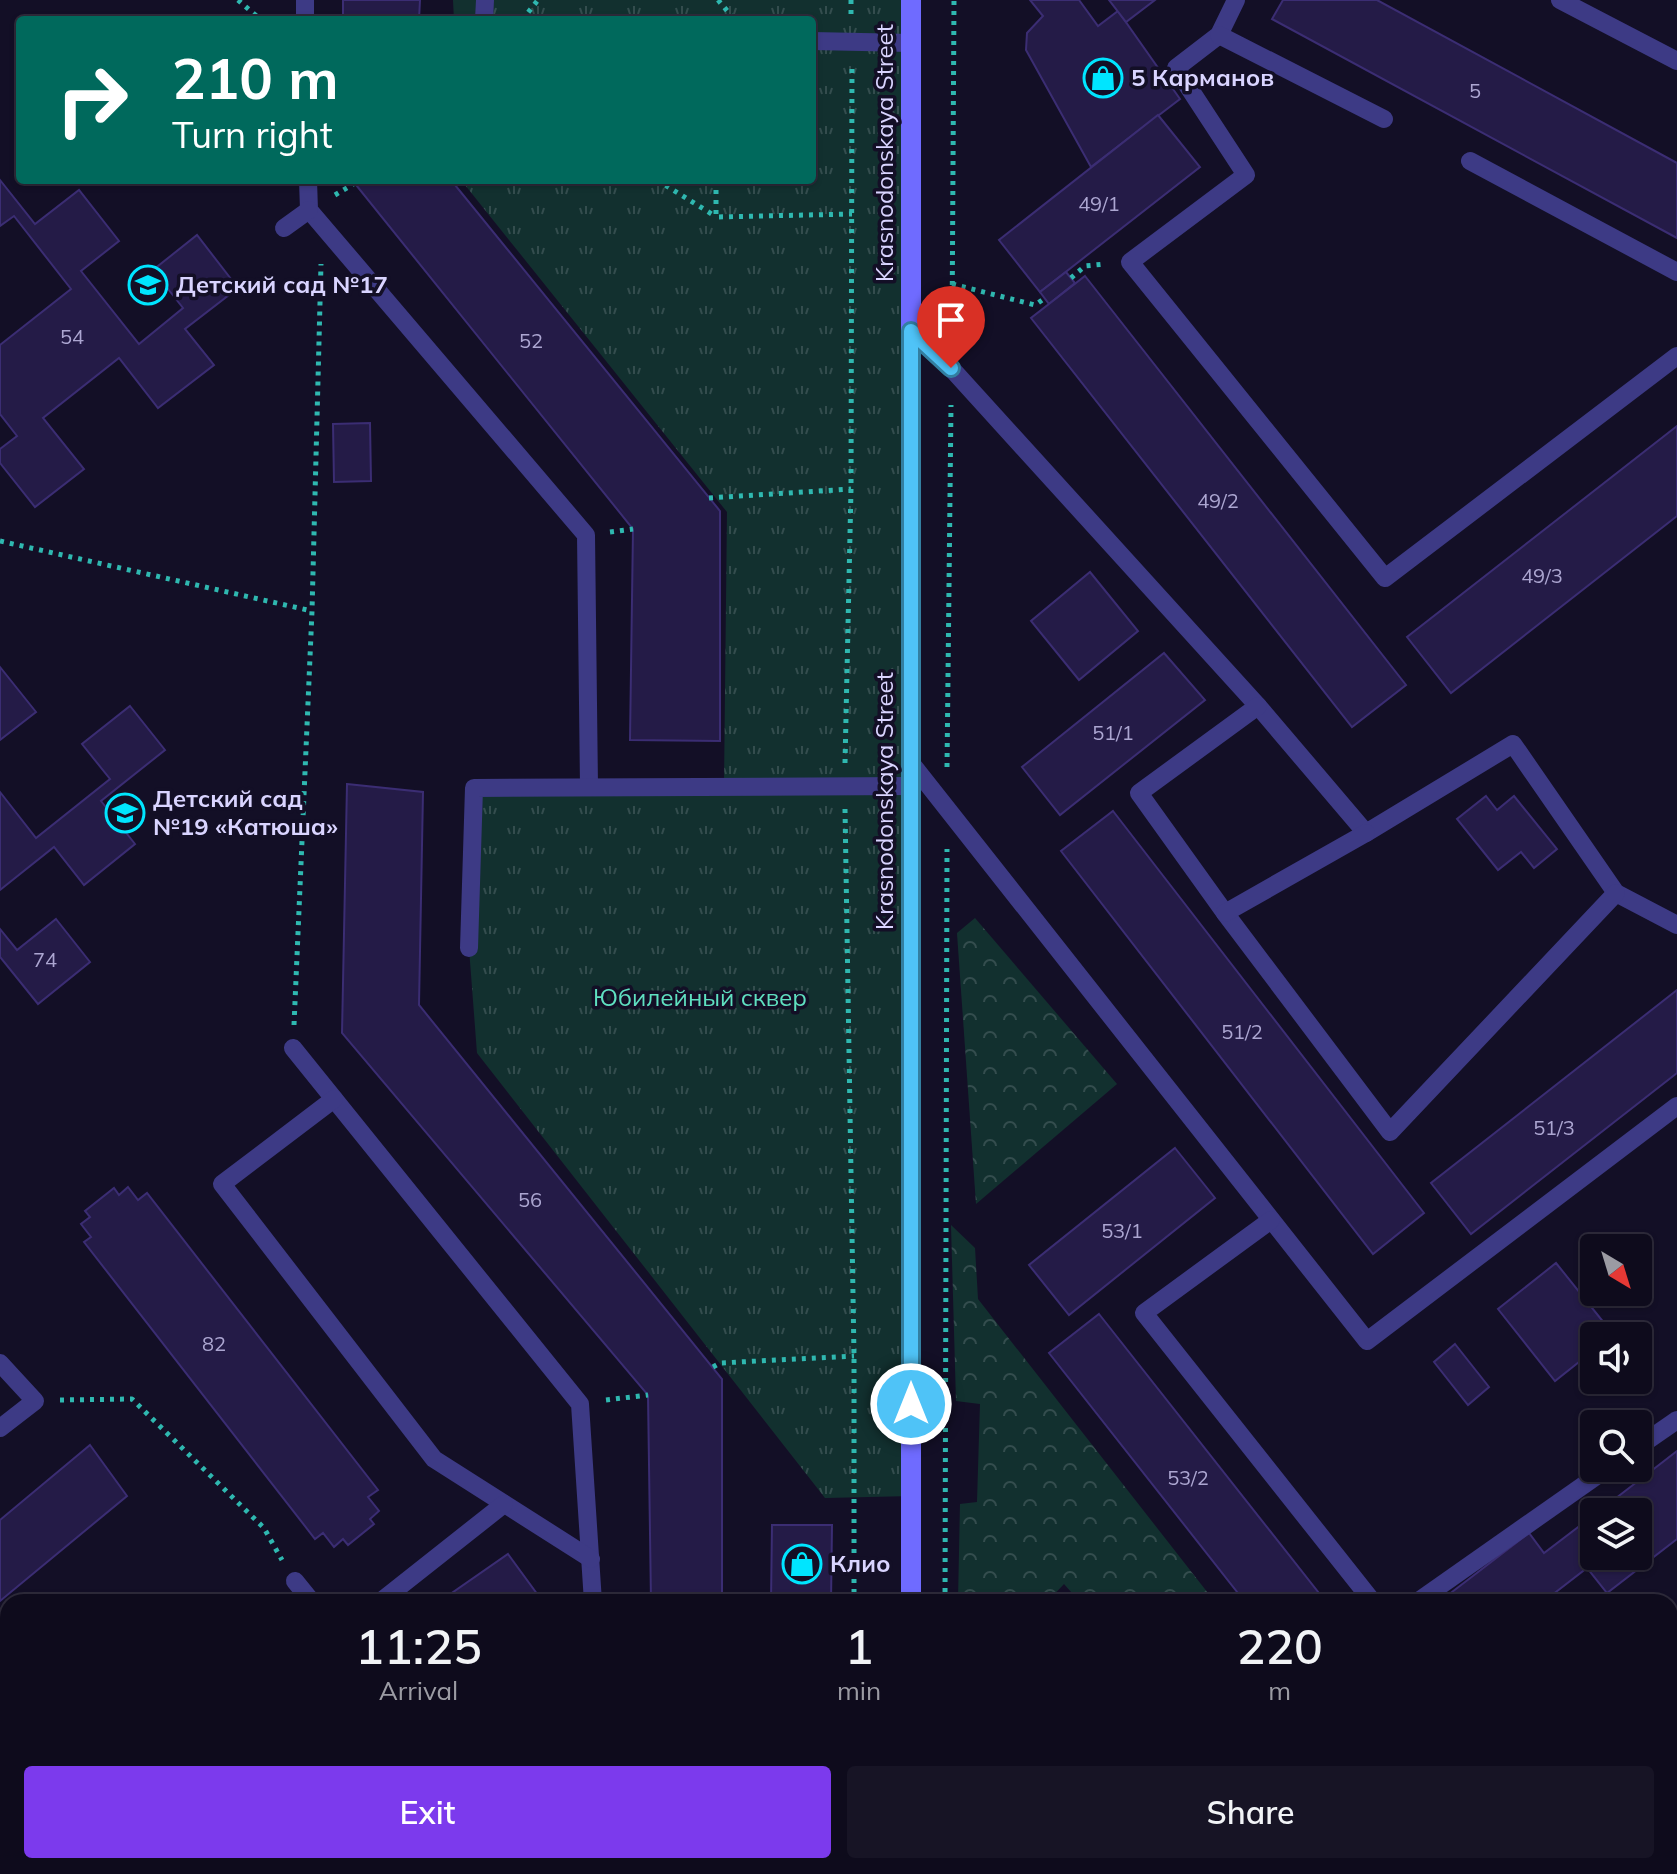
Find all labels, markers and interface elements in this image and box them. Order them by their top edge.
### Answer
street label: Krasnodonskaya Street [869,24,899,282]
text: 210 m [172,43,339,113]
icon: right [40,48,144,152]
shop icon: 5 Карманов [1082,57,1124,99]
place label: 5 Карманов [1131,62,1274,92]
house number: 5 [1469,78,1481,103]
text: Turn right [172,112,333,157]
house number: 49/1 [1078,191,1120,216]
school or university icon: Детский сад №17 [127,264,169,306]
place label: Детский сад №17 [176,269,388,299]
pin [917,286,985,368]
icon: arrive [929,298,973,342]
house number: 54 [60,324,84,349]
house number: 52 [519,328,543,353]
house number: 49/2 [1197,488,1239,513]
house number: 49/3 [1521,563,1563,588]
street label: Krasnodonskaya Street [869,672,899,930]
house number: 51/1 [1092,720,1134,745]
place label: Детский сад №19 «Катюша» [153,783,338,841]
school or university icon: Детский сад №19 «Катюша» [104,792,146,834]
house number: 74 [33,947,57,972]
park label: Юбилейный сквер [593,982,807,1012]
house number: 51/2 [1221,1019,1263,1044]
house number: 51/3 [1533,1115,1575,1140]
house number: 56 [518,1187,542,1212]
house number: 53/1 [1101,1218,1143,1243]
north arrow [1580,1234,1652,1306]
map controls [1580,1234,1652,1570]
button: sound [1580,1322,1652,1394]
house number: 82 [202,1331,226,1356]
position arrow [869,1362,953,1446]
button: search [1580,1410,1652,1482]
house number: 53/2 [1167,1465,1209,1490]
button: layers [1580,1498,1652,1570]
shop icon: Клио [781,1543,823,1585]
place label: Клио [830,1548,890,1578]
text: 11:25 [355,1616,482,1676]
text: 1 [845,1616,873,1676]
text: 220 [1236,1616,1323,1676]
text: Arrival [379,1674,458,1707]
text: min [837,1674,881,1707]
text: m [1268,1674,1291,1707]
button: Exit [24,1766,831,1858]
button: Share [847,1766,1654,1858]

